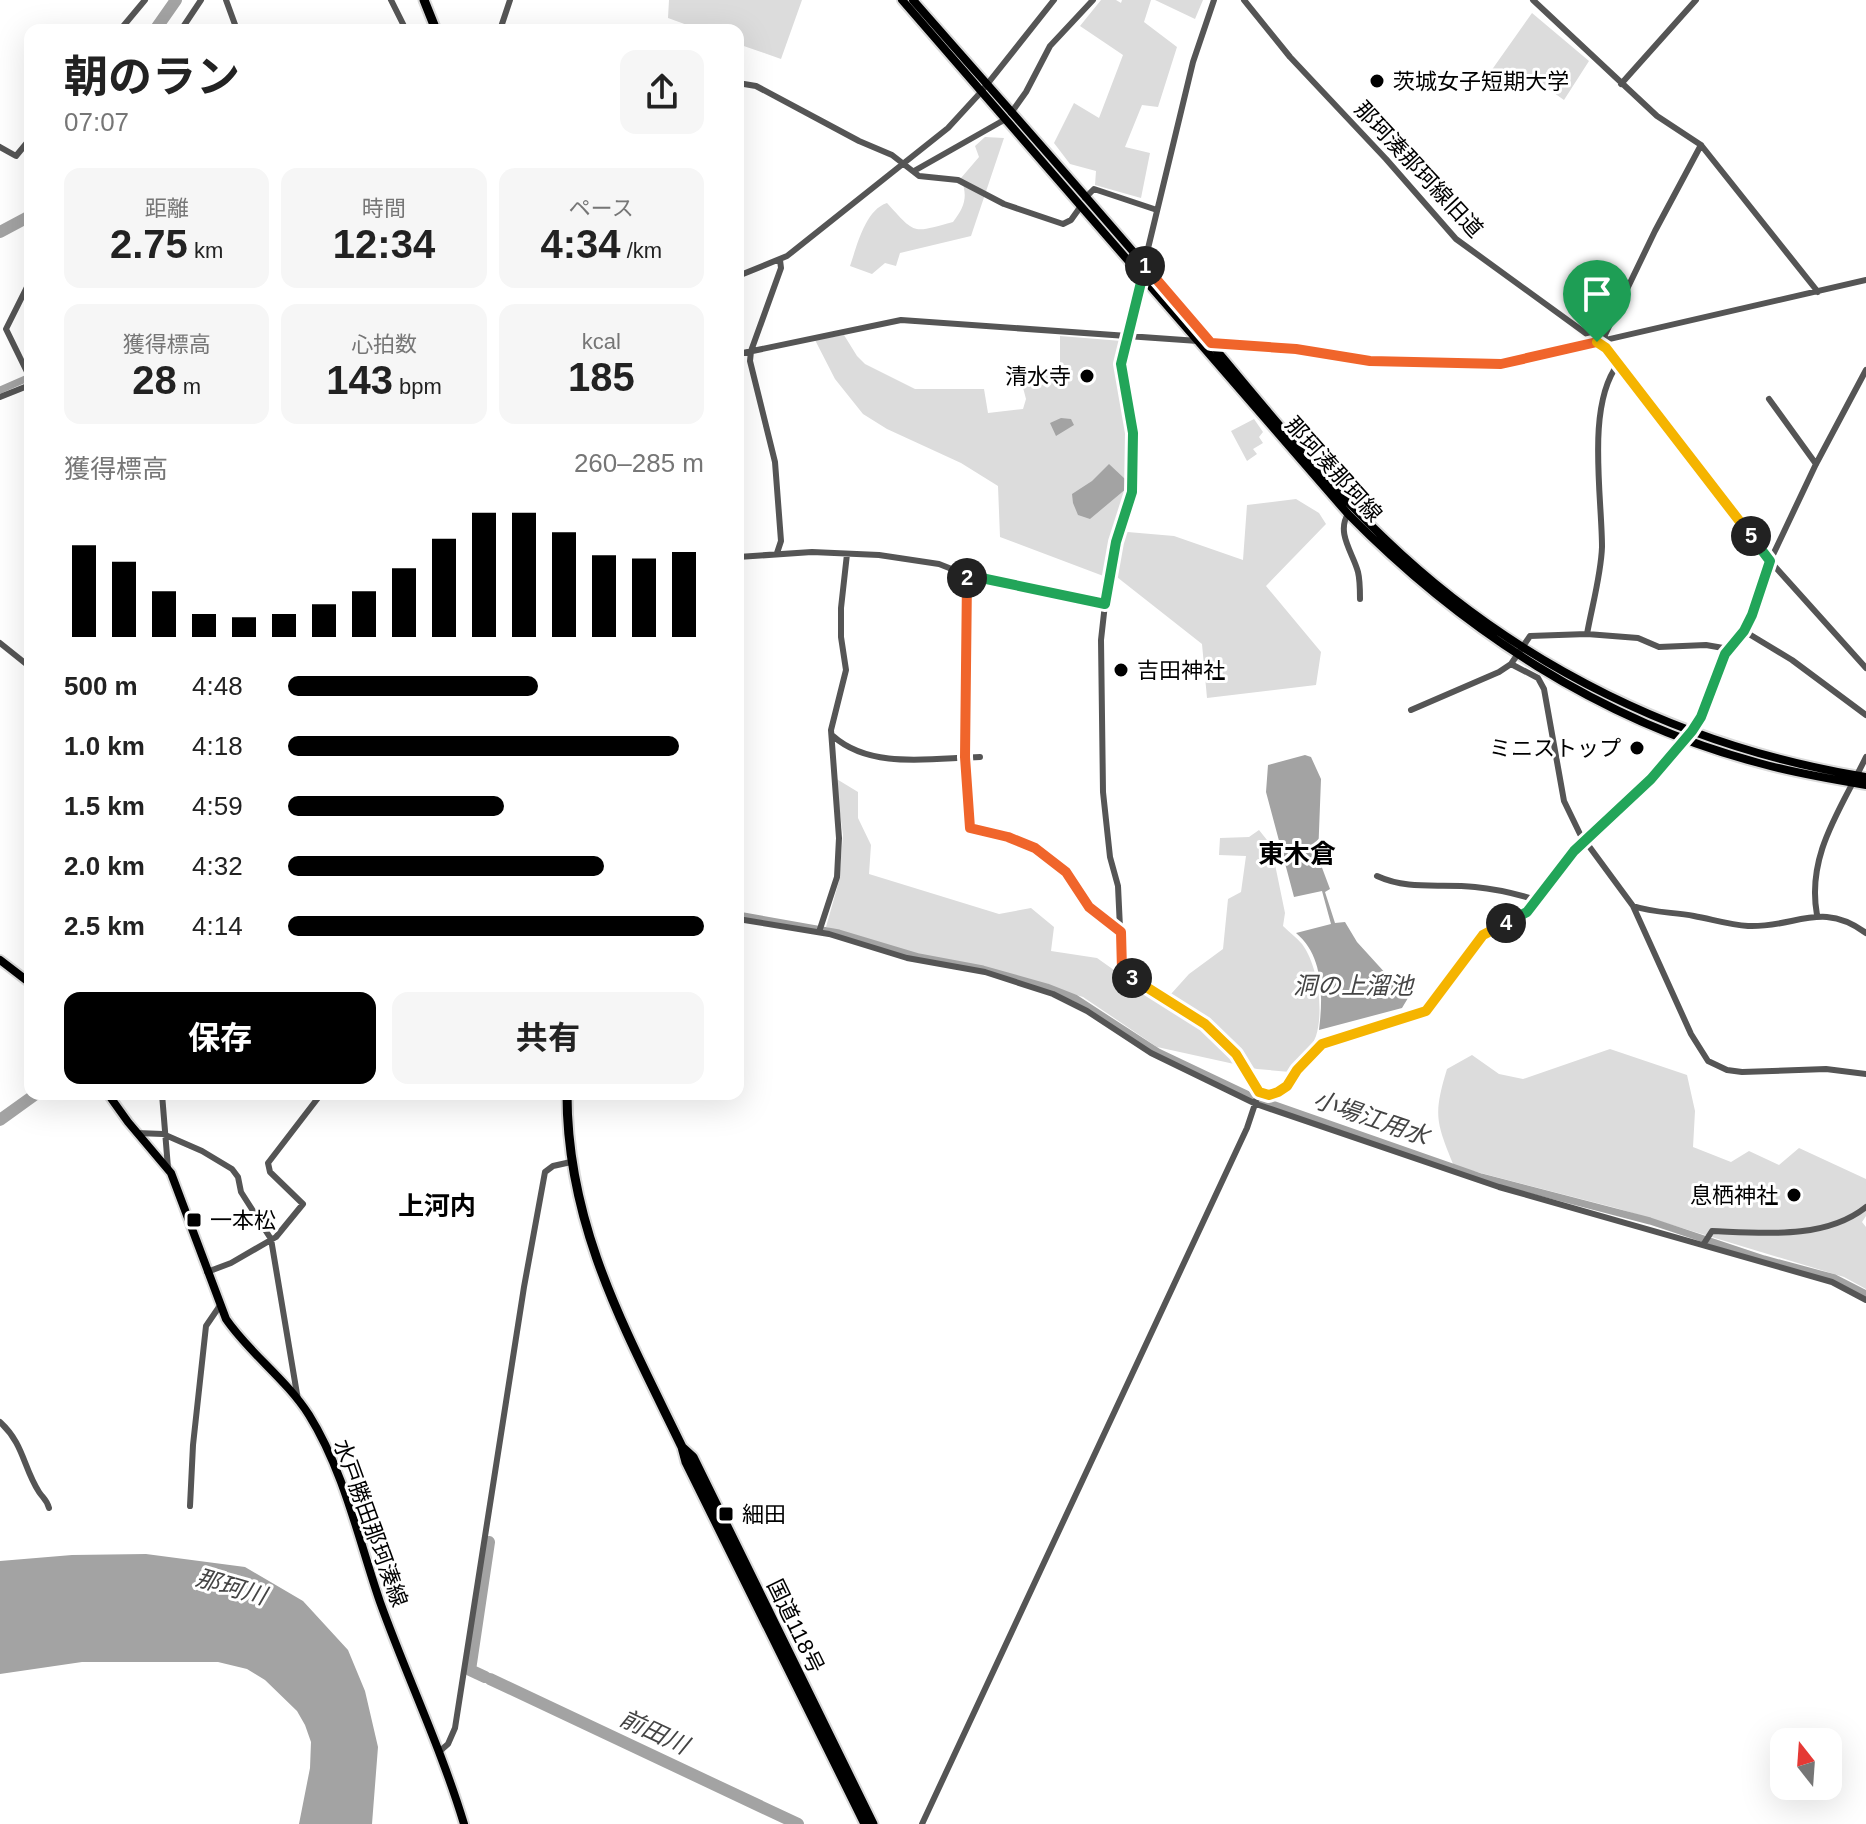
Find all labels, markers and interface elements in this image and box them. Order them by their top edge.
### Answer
button: share [620,50,704,134]
text: 朝のラン [64,52,240,101]
place label: 茨城女子短期大学 [1393,69,1569,94]
marker: 茨城女子短期大学 [1368,72,1386,90]
street label: 那珂湊那珂線旧道 [1349,96,1488,242]
text: 07:07 [64,107,129,137]
text: 距離 [145,196,189,221]
text: 時間 [362,196,406,221]
text: ペース [569,196,634,221]
text: 2.75 [110,222,188,266]
text: 12:34 [333,222,435,266]
text: 4:34 [541,222,621,266]
text: km [188,238,223,263]
text: /km [621,238,662,263]
pin: 1 [1125,246,1165,286]
text: 1 [1139,253,1151,278]
pin [1563,260,1631,342]
icon: arrive [1575,272,1619,316]
text: kcal [582,329,621,354]
text: 獲得標高 [123,332,211,357]
text: 心拍数 [351,332,417,357]
text: 185 [568,355,635,399]
text: 28 [132,358,177,402]
text: 143 [326,358,393,402]
place label: 清水寺 [1005,364,1071,389]
marker: 清水寺 [1078,367,1096,385]
text: m [177,374,201,399]
text: bpm [393,374,442,399]
street label: 那珂湊那珂線 [1280,412,1387,527]
text: 260–285 m [574,448,704,478]
text: 獲得標高 [64,454,168,484]
pin: 5 [1731,516,1771,556]
text: 5 [1745,523,1757,548]
pin: 2 [947,558,987,598]
text: 2 [961,565,973,590]
place label: 吉田神社 [1137,658,1225,683]
marker: 吉田神社 [1112,661,1130,679]
text: 500 m [64,671,138,701]
text: 4:48 [192,671,243,701]
text: 1.0 km [64,731,145,761]
text: 4:18 [192,731,243,761]
place label: ミニストップ [1489,736,1621,761]
marker: ミニストップ [1628,739,1646,757]
text: 1.5 km [64,791,145,821]
text: 4:59 [192,791,243,821]
district label: 東木倉 [1258,839,1336,869]
text: 2.0 km [64,851,145,881]
text: 4:32 [192,851,243,881]
pin: 4 [1486,903,1526,943]
text: 4 [1500,910,1512,935]
text: 2.5 km [64,911,145,941]
text: 4:14 [192,911,243,941]
pin: 3 [1112,958,1152,998]
text: 3 [1126,965,1138,990]
water label: 洞の上溜池 [1293,972,1415,999]
button: 保存 [64,992,376,1084]
button: 共有 [392,992,704,1084]
water label: 小場江用水 [1310,1085,1435,1151]
place label: 息栖神社 [1690,1183,1778,1208]
marker: 息栖神社 [1785,1186,1803,1204]
district label: 上河内 [398,1191,476,1221]
place label: 一本松 [210,1208,276,1233]
marker: 一本松 [185,1211,203,1229]
street label: 水戸勝田那珂湊線 [329,1436,412,1610]
place label: 細田 [742,1502,786,1527]
marker: 細田 [717,1505,735,1523]
water label: 那珂川 [193,1564,272,1610]
street label: 国道118号 [762,1575,829,1677]
water label: 前田川 [616,1704,695,1760]
north arrow [1770,1728,1842,1800]
map controls [1770,1728,1842,1800]

